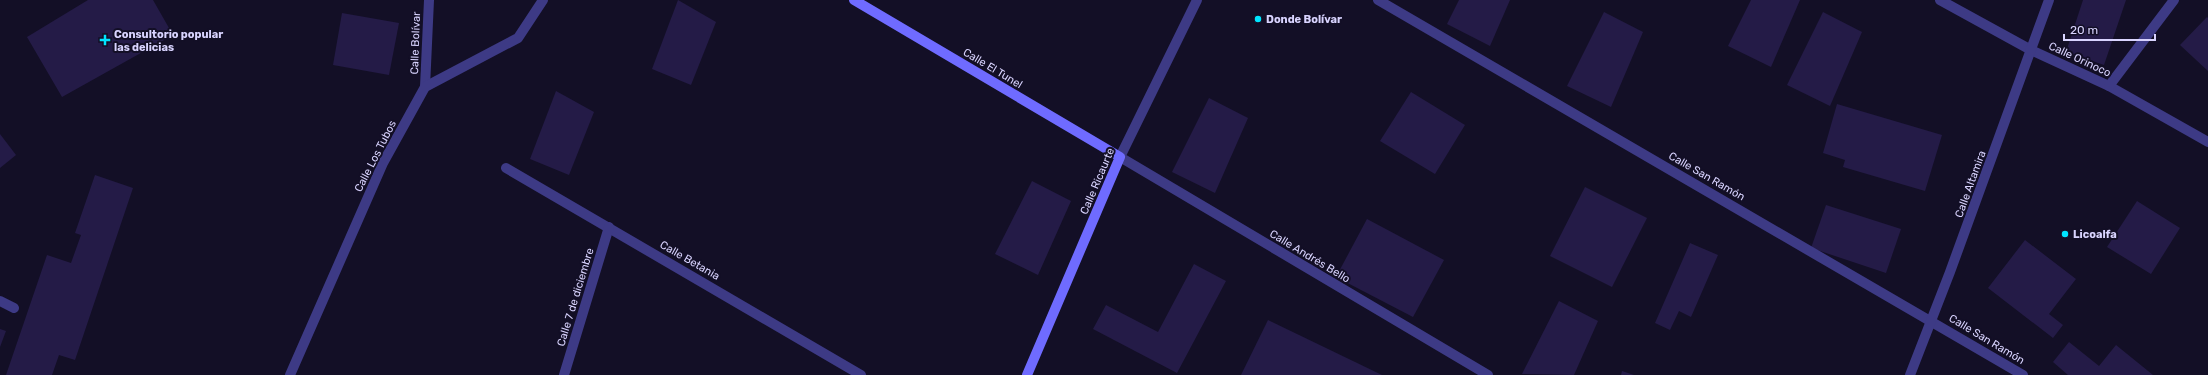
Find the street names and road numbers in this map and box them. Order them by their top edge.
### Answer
street label: Calle Bolívar [408,11,423,75]
street label: Calle Orinoco [2047,39,2113,80]
street label: Calle El Tunel [961,46,1025,91]
street label: Calle Los Tubos [352,118,399,194]
street label: Calle Ricaurte [1078,146,1117,216]
street label: Calle San Ramón [1666,149,1747,204]
street label: Calle Altamira [1952,149,1989,219]
street label: Calle Andrés Bello [1267,227,1352,286]
street label: Calle Betania [658,238,722,283]
street label: Calle 7 de diciembre [554,246,597,348]
street label: Calle San Ramón [1947,312,2027,367]

